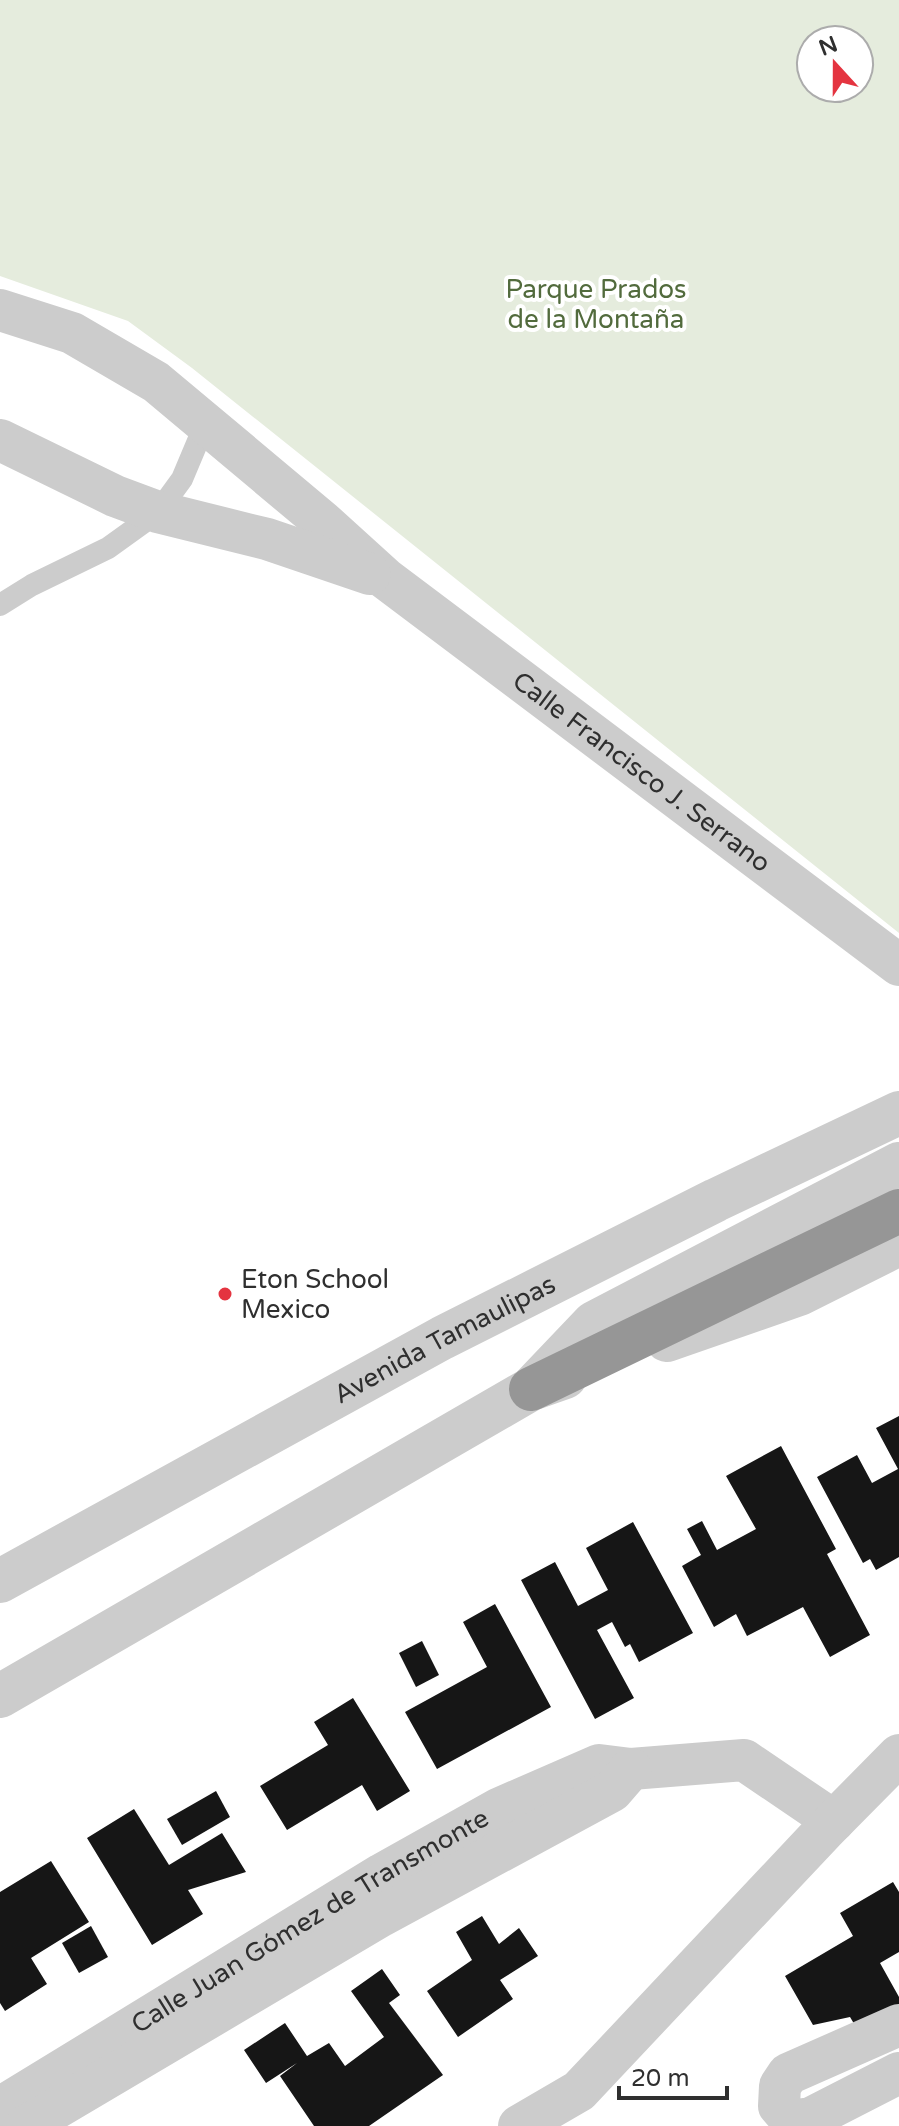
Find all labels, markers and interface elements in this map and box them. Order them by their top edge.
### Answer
north arrow [795,24,875,104]
text: N [815,31,841,62]
park label: Parque Prados de la Montaña [505,274,687,335]
street label: Calle Francisco J. Serrano [507,665,777,879]
place label: Eton School Mexico [241,1264,389,1325]
street label: Avenida Tamaulipas [328,1268,560,1410]
marker: Eton School Mexico [216,1285,234,1303]
street label: Calle Juan Gómez de Transmonte [125,1802,494,2039]
scale bar [619,2050,727,2100]
text: 20 m [631,2064,689,2093]

